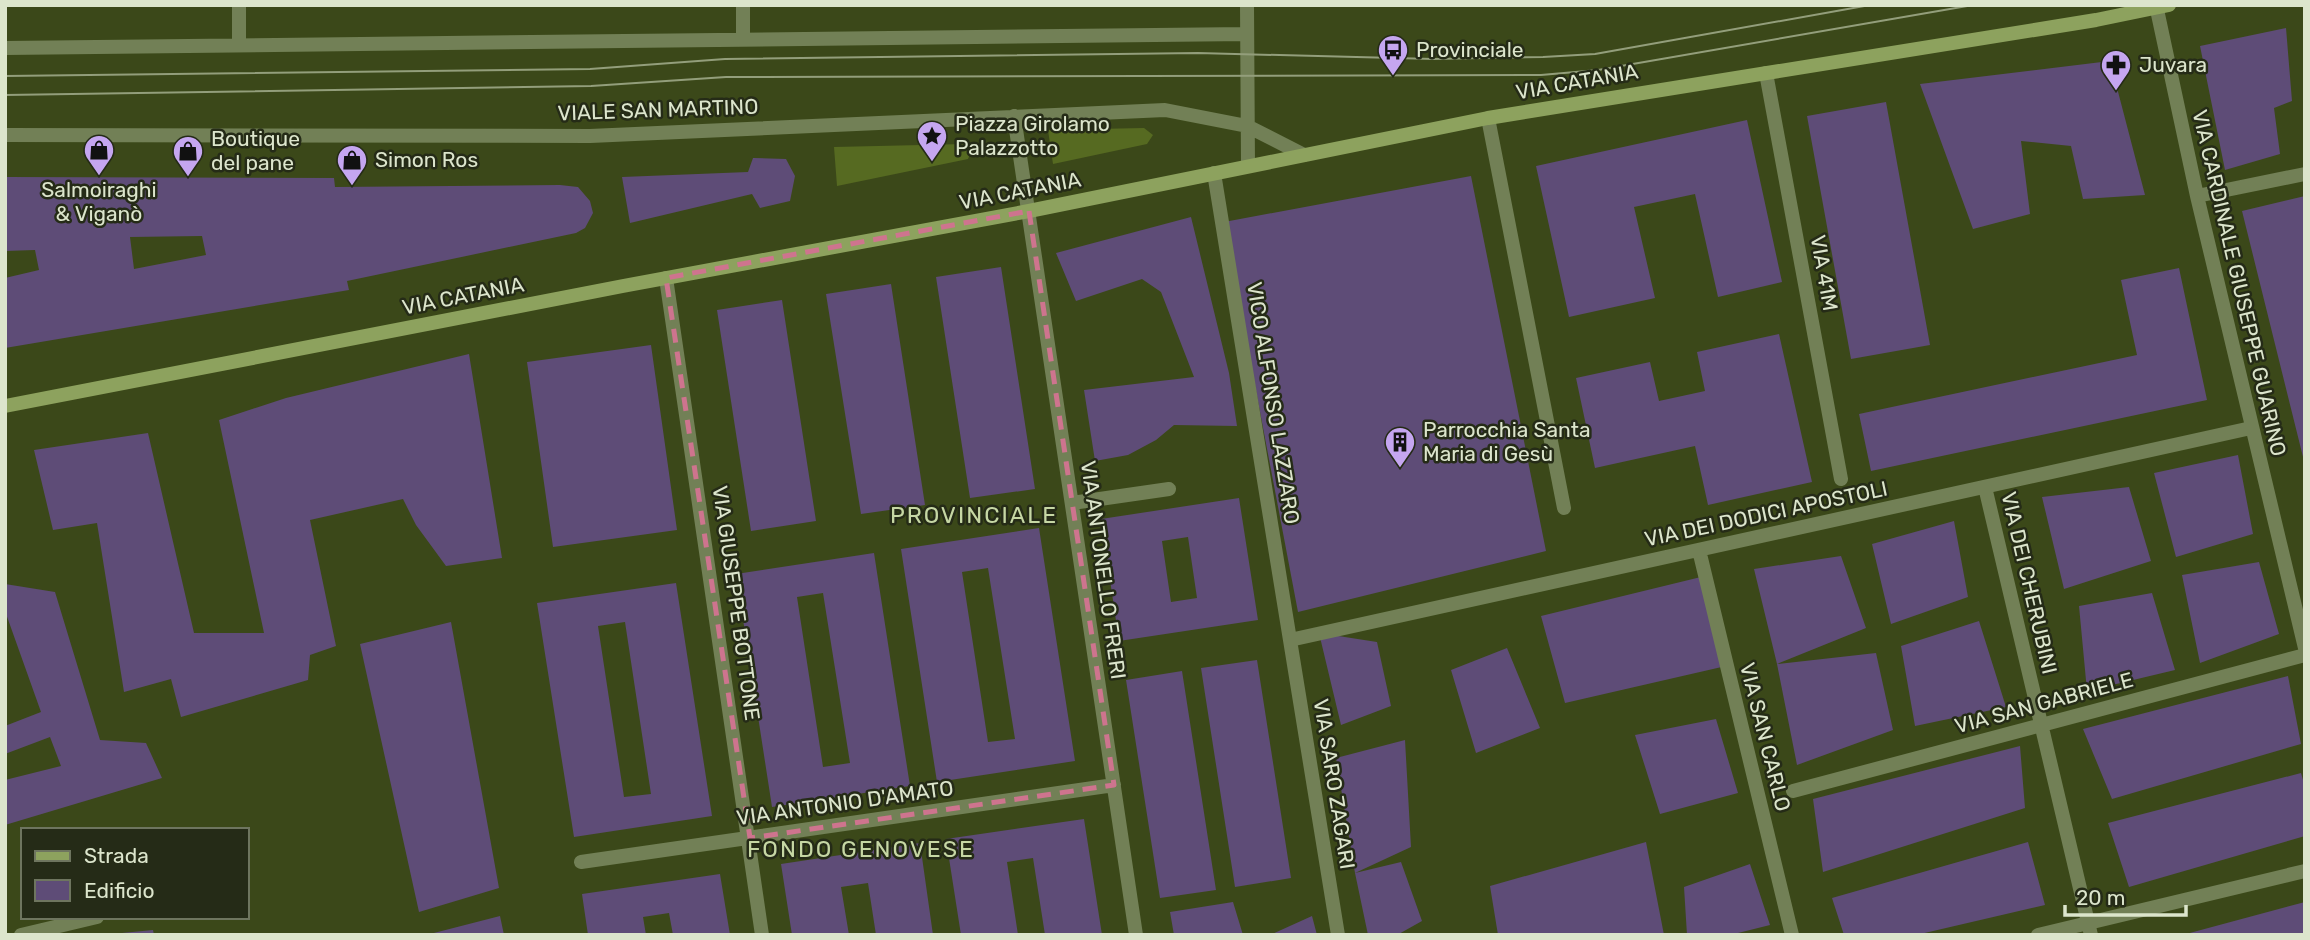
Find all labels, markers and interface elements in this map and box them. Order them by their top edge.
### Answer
bus stop icon: Provinciale [1376,33,1410,77]
place label: Provinciale [1416,37,1524,62]
pharmacy icon: Juvara [2099,48,2133,92]
place label: Juvara [2139,52,2207,77]
street label: VIA CATANIA [1514,58,1640,105]
street label: VIALE SAN MARTINO [557,94,759,125]
street label: VIA CARDINALE GIUSEPPE GUARINO [2187,107,2292,459]
place label: Piazza Girolamo Palazzotto [955,111,1110,160]
place icon: Piazza Girolamo Palazzotto [915,119,949,163]
place label: Boutique del pane [211,126,300,175]
shop icon: Salmoiraghi & Viganò [82,133,116,177]
shop icon: Boutique del pane [171,134,205,178]
shop icon: Simon Ros [335,143,369,187]
place label: Simon Ros [375,147,478,172]
street label: VIA CATANIA [957,166,1083,215]
place label: Salmoiraghi & Viganò [41,177,157,226]
street label: VIA 41M [1806,233,1843,313]
street label: VIA CATANIA [400,271,526,320]
street label: VICO ALFONSO LAZZARO [1242,280,1305,526]
place label: Parrocchia Santa Maria di Gesù [1423,417,1591,466]
building icon: Parrocchia Santa Maria di Gesù [1383,425,1417,469]
street label: VIA ANTONELLO FRERI [1076,459,1131,681]
street label: VIA DEI DODICI APOSTOLI [1642,476,1890,551]
street label: VIA GIUSEPPE BOTTONE [708,484,765,722]
street label: VIA DEI CHERUBINI [1996,489,2063,677]
district label: PROVINCIALE [890,501,1058,529]
street label: VIA SAN CARLO [1735,660,1796,814]
street label: VIA SAN GABRIELE [1952,667,2136,738]
street label: VIA SARO ZAGARI [1309,697,1360,871]
street label: VIA ANTONIO D'AMATO [735,775,955,830]
legend [21,828,248,919]
district label: FONDO GENOVESE [747,835,975,863]
text: Strada [84,843,149,868]
scale bar [2065,874,2186,918]
text: Edificio [84,878,154,903]
text: 20 m [2076,885,2125,910]

